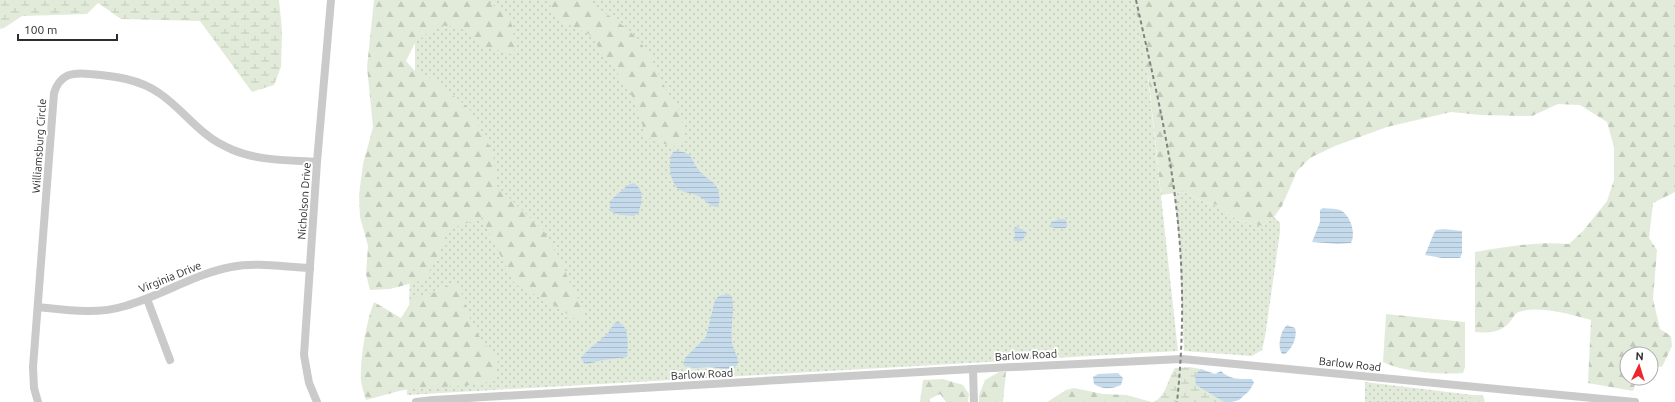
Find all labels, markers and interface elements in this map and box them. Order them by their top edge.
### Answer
scale bar [18,16,117,42]
text: 100 m [24,23,57,36]
street label: Williamsburg Circle [30,98,48,194]
street label: Nicholson Drive [295,162,313,240]
street label: Virginia Drive [137,259,203,295]
north arrow [1619,346,1659,386]
street label: Barlow Road [994,347,1058,363]
text: N [1635,350,1644,362]
street label: Barlow Road [1318,355,1382,373]
street label: Barlow Road [670,366,734,382]

